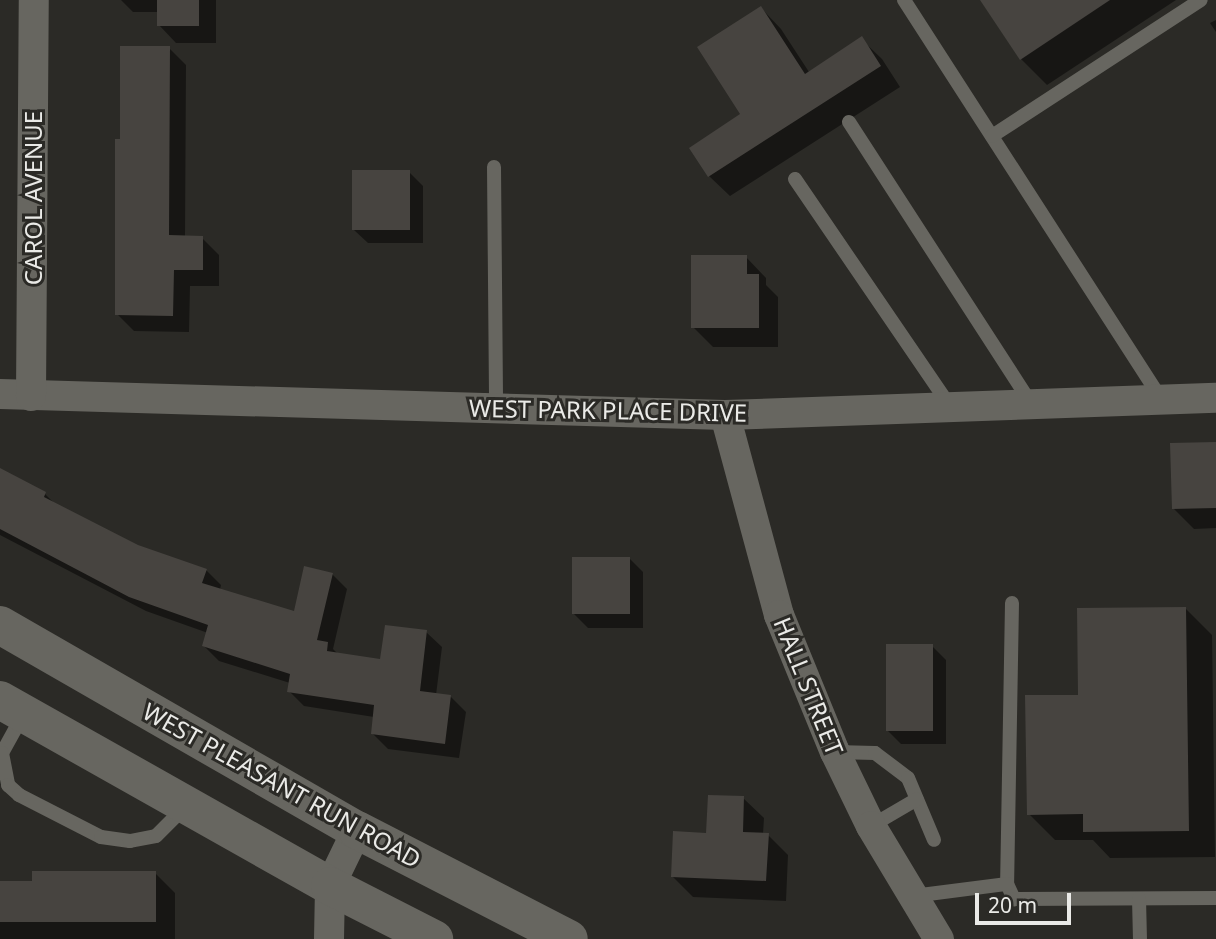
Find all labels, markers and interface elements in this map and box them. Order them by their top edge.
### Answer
street label: CAROL AVENUE [19,111,47,285]
street label: WEST PARK PLACE DRIVE [469,393,747,427]
street label: HALL STREET [768,613,850,759]
street label: WEST PLEASANT RUN ROAD [138,696,426,874]
scale bar [978,880,1074,924]
text: 20 m [988,891,1037,919]

